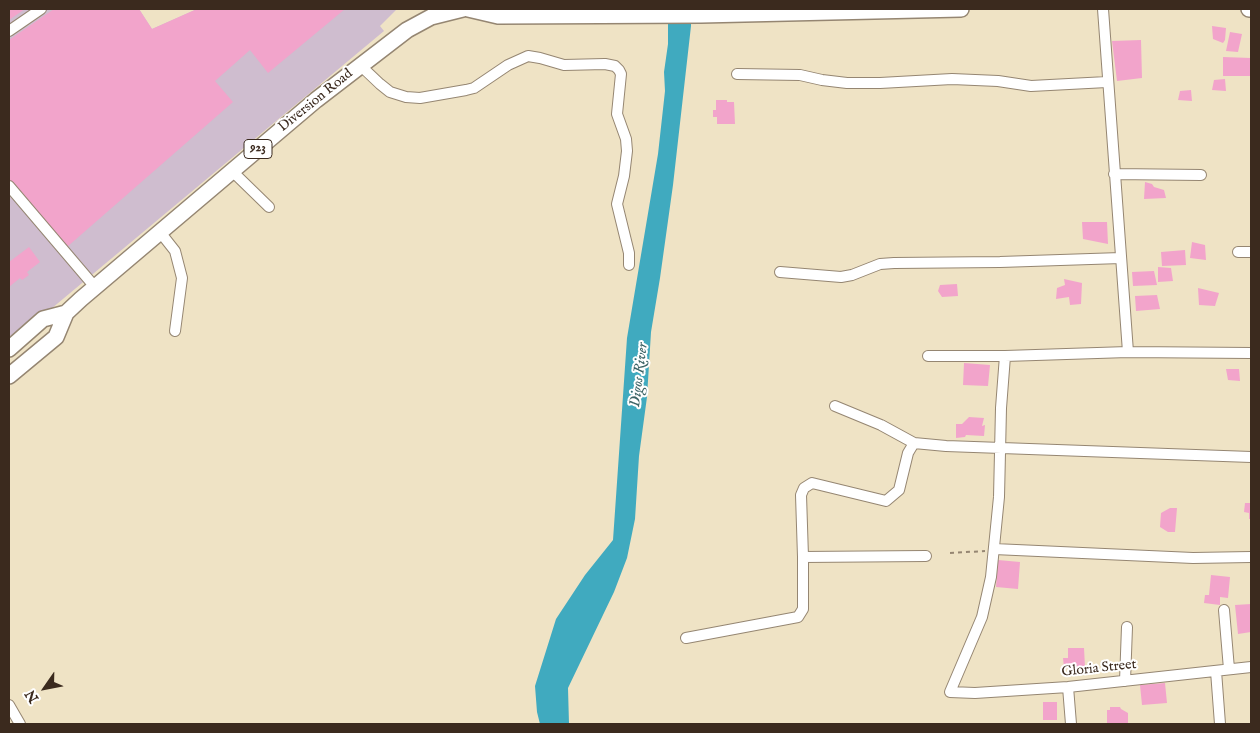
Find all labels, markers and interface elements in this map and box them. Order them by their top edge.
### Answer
street label: Diversion Road [275,66,357,136]
road number: 923 [244,140,272,158]
water label: Digos River [627,342,653,408]
street label: Gloria Street [1061,657,1137,681]
north arrow [20,663,70,713]
text: N [22,686,43,706]

